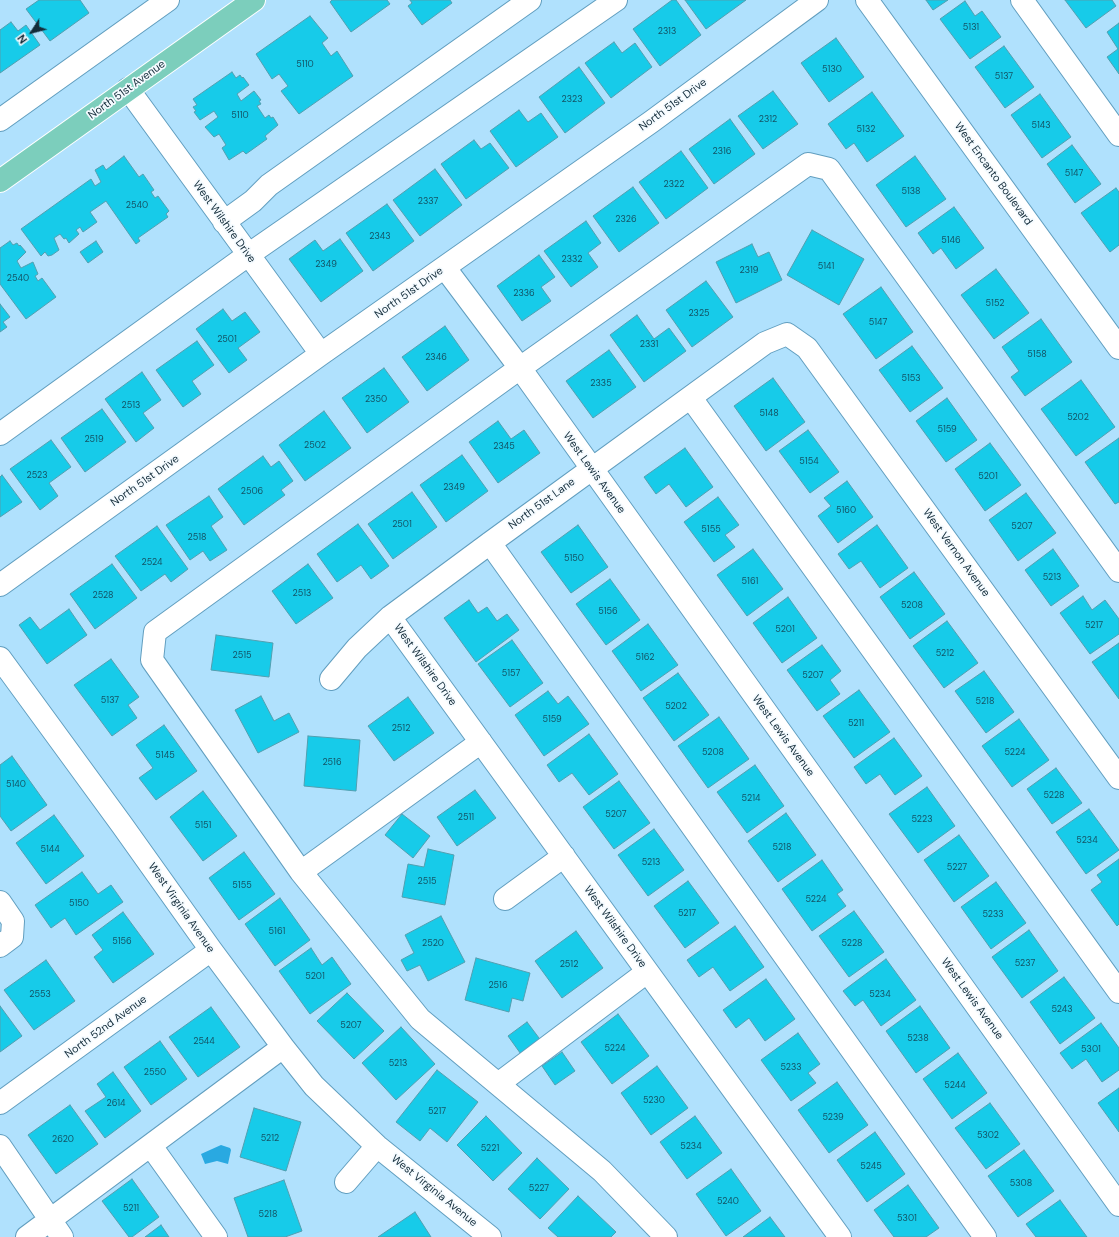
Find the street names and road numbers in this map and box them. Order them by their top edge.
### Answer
street label: North 51st Avenue [86,58,168,122]
street label: North 51st Drive [637,76,709,134]
street label: West Encanto Boulevard [951,120,1035,228]
street label: West Wilshire Drive [190,178,258,266]
street label: North 51st Drive [372,265,446,321]
street label: West Lewis Avenue [560,430,628,516]
street label: North 51st Drive [108,453,182,509]
street label: North 51st Lane [506,476,578,532]
street label: West Vernon Avenue [920,507,992,599]
street label: West Wilshire Drive [391,621,459,709]
street label: West Lewis Avenue [749,693,817,779]
street label: West Virginia Avenue [145,860,217,956]
street label: West Wilshire Drive [581,883,649,971]
street label: West Lewis Avenue [938,956,1006,1042]
street label: North 52nd Avenue [62,993,150,1061]
street label: West Virginia Avenue [388,1152,480,1230]

